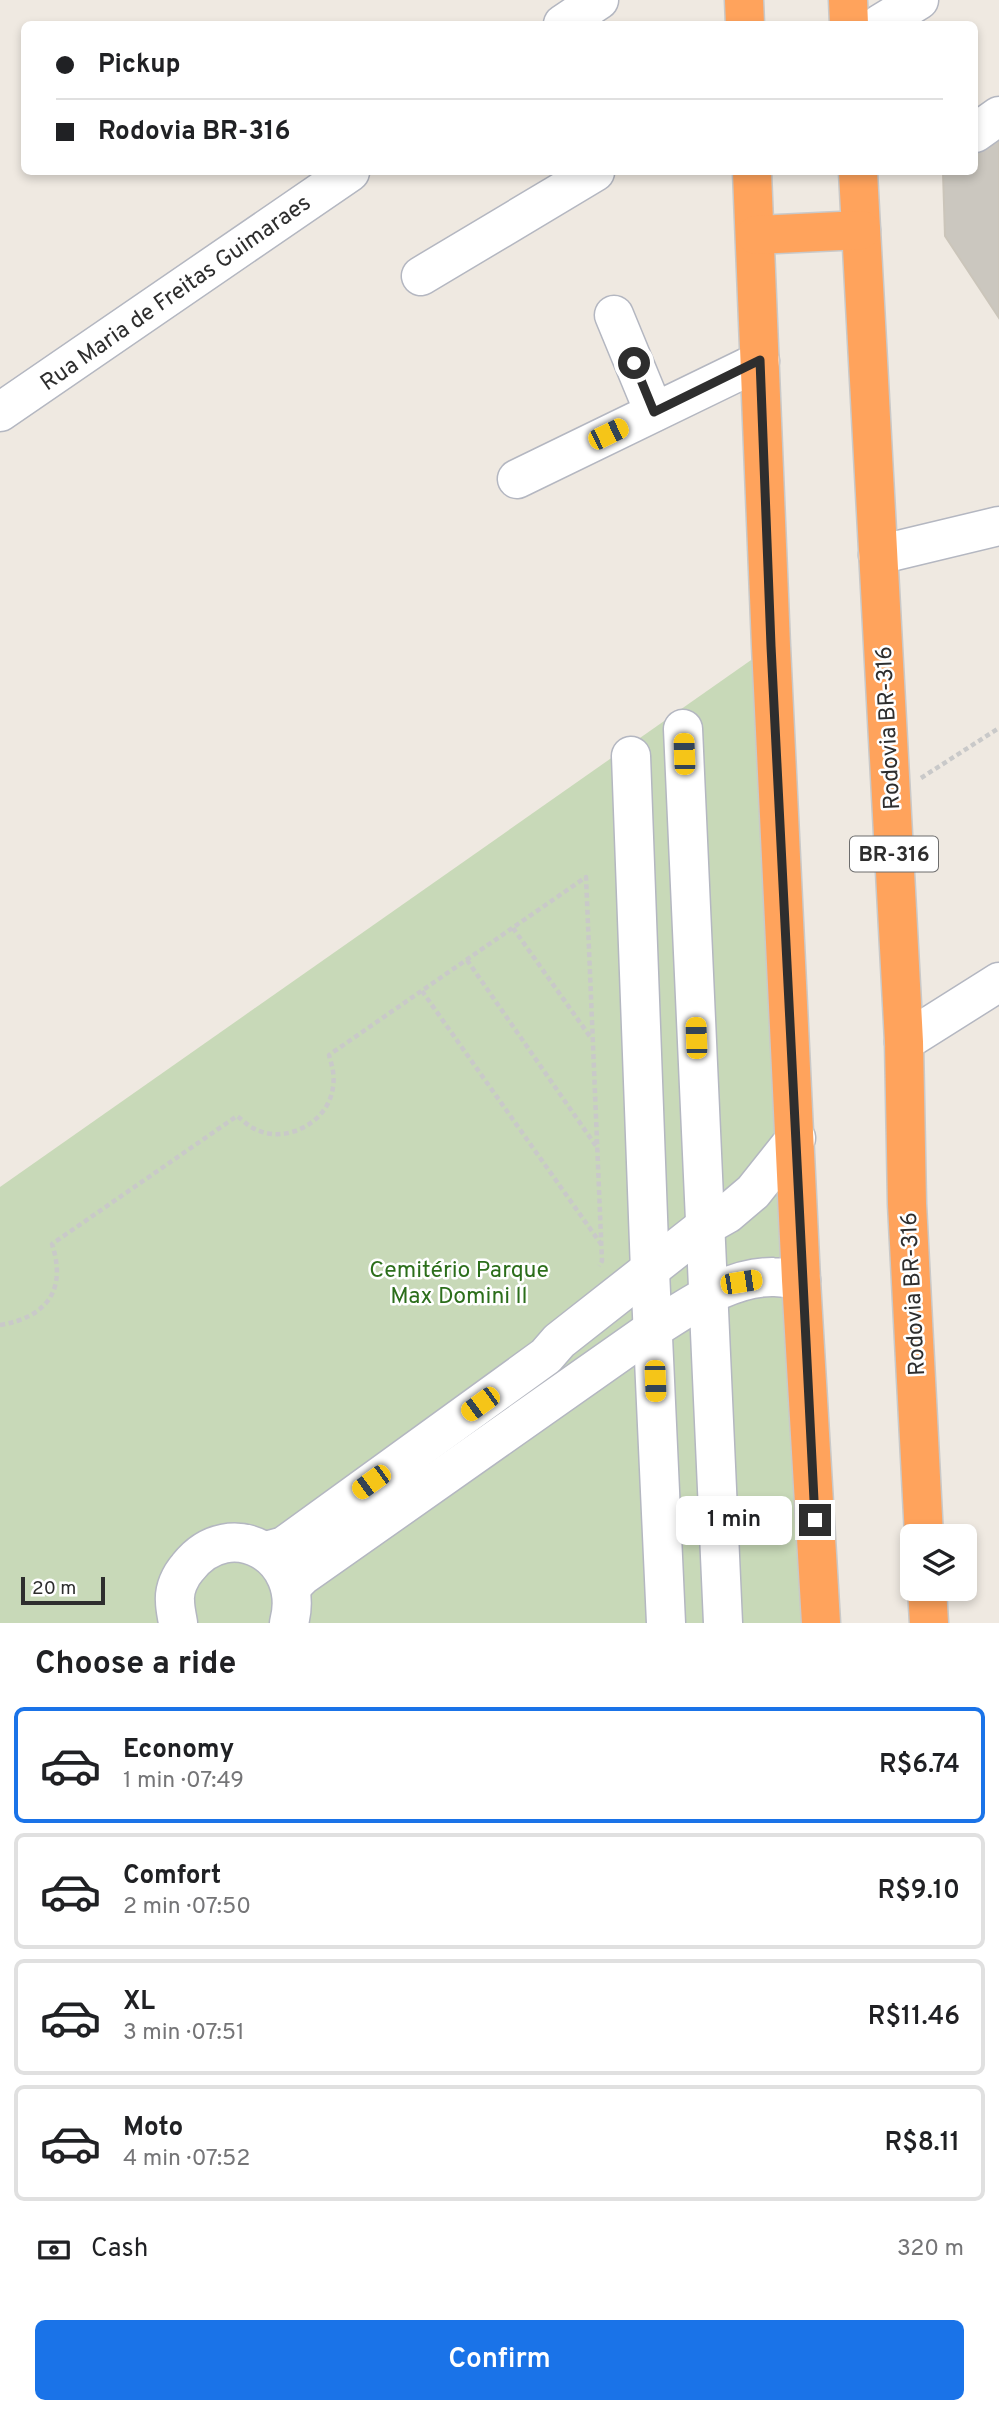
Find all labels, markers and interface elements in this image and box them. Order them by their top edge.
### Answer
text: Pickup [98,49,181,82]
text: Rodovia BR-316 [98,116,290,149]
street label: Rua Maria de Freitas Guimaraes [36,189,317,399]
route start [618,347,650,379]
car [585,415,632,453]
street label: Rodovia BR-316 [871,645,908,811]
car [673,733,696,775]
road number: BR-316 [850,836,938,872]
car [685,1017,708,1059]
street label: Rodovia BR-316 [896,1211,933,1377]
park label: Cemitério Parque Max Domini ll [369,1257,549,1312]
car [719,1268,764,1296]
car [644,1360,667,1402]
car [457,1383,504,1425]
car [348,1461,395,1503]
callout: 1 min [675,1496,790,1544]
route end [799,1504,831,1536]
text: 1 min [707,1506,761,1535]
map controls [900,1524,977,1601]
button: layers [900,1524,977,1601]
scale bar [21,1574,105,1606]
text: 20 m [32,1577,76,1601]
text: Choose a ride [35,1645,236,1685]
icon: car [39,1734,102,1797]
text: Economy [123,1734,234,1767]
text: R$6.74 [879,1749,960,1782]
text: 1 min · 07:49 [123,1767,244,1796]
icon: car [39,1860,102,1923]
text: Comfort [123,1860,221,1893]
text: R$9.10 [878,1875,960,1908]
text: 2 min · 07:50 [123,1893,251,1922]
icon: car [39,1986,102,2049]
text: XL [123,1986,155,2019]
text: R$11.46 [868,2001,960,2034]
text: 3 min · 07:51 [123,2019,245,2048]
icon: car [39,2112,102,2175]
text: Moto [123,2112,183,2145]
text: R$8.11 [884,2127,960,2160]
text: 4 min · 07:52 [123,2145,250,2174]
icon: cash [35,2231,73,2269]
text: Cash [91,2233,148,2266]
text: 320 m [897,2235,964,2264]
button: Confirm [35,2320,964,2400]

